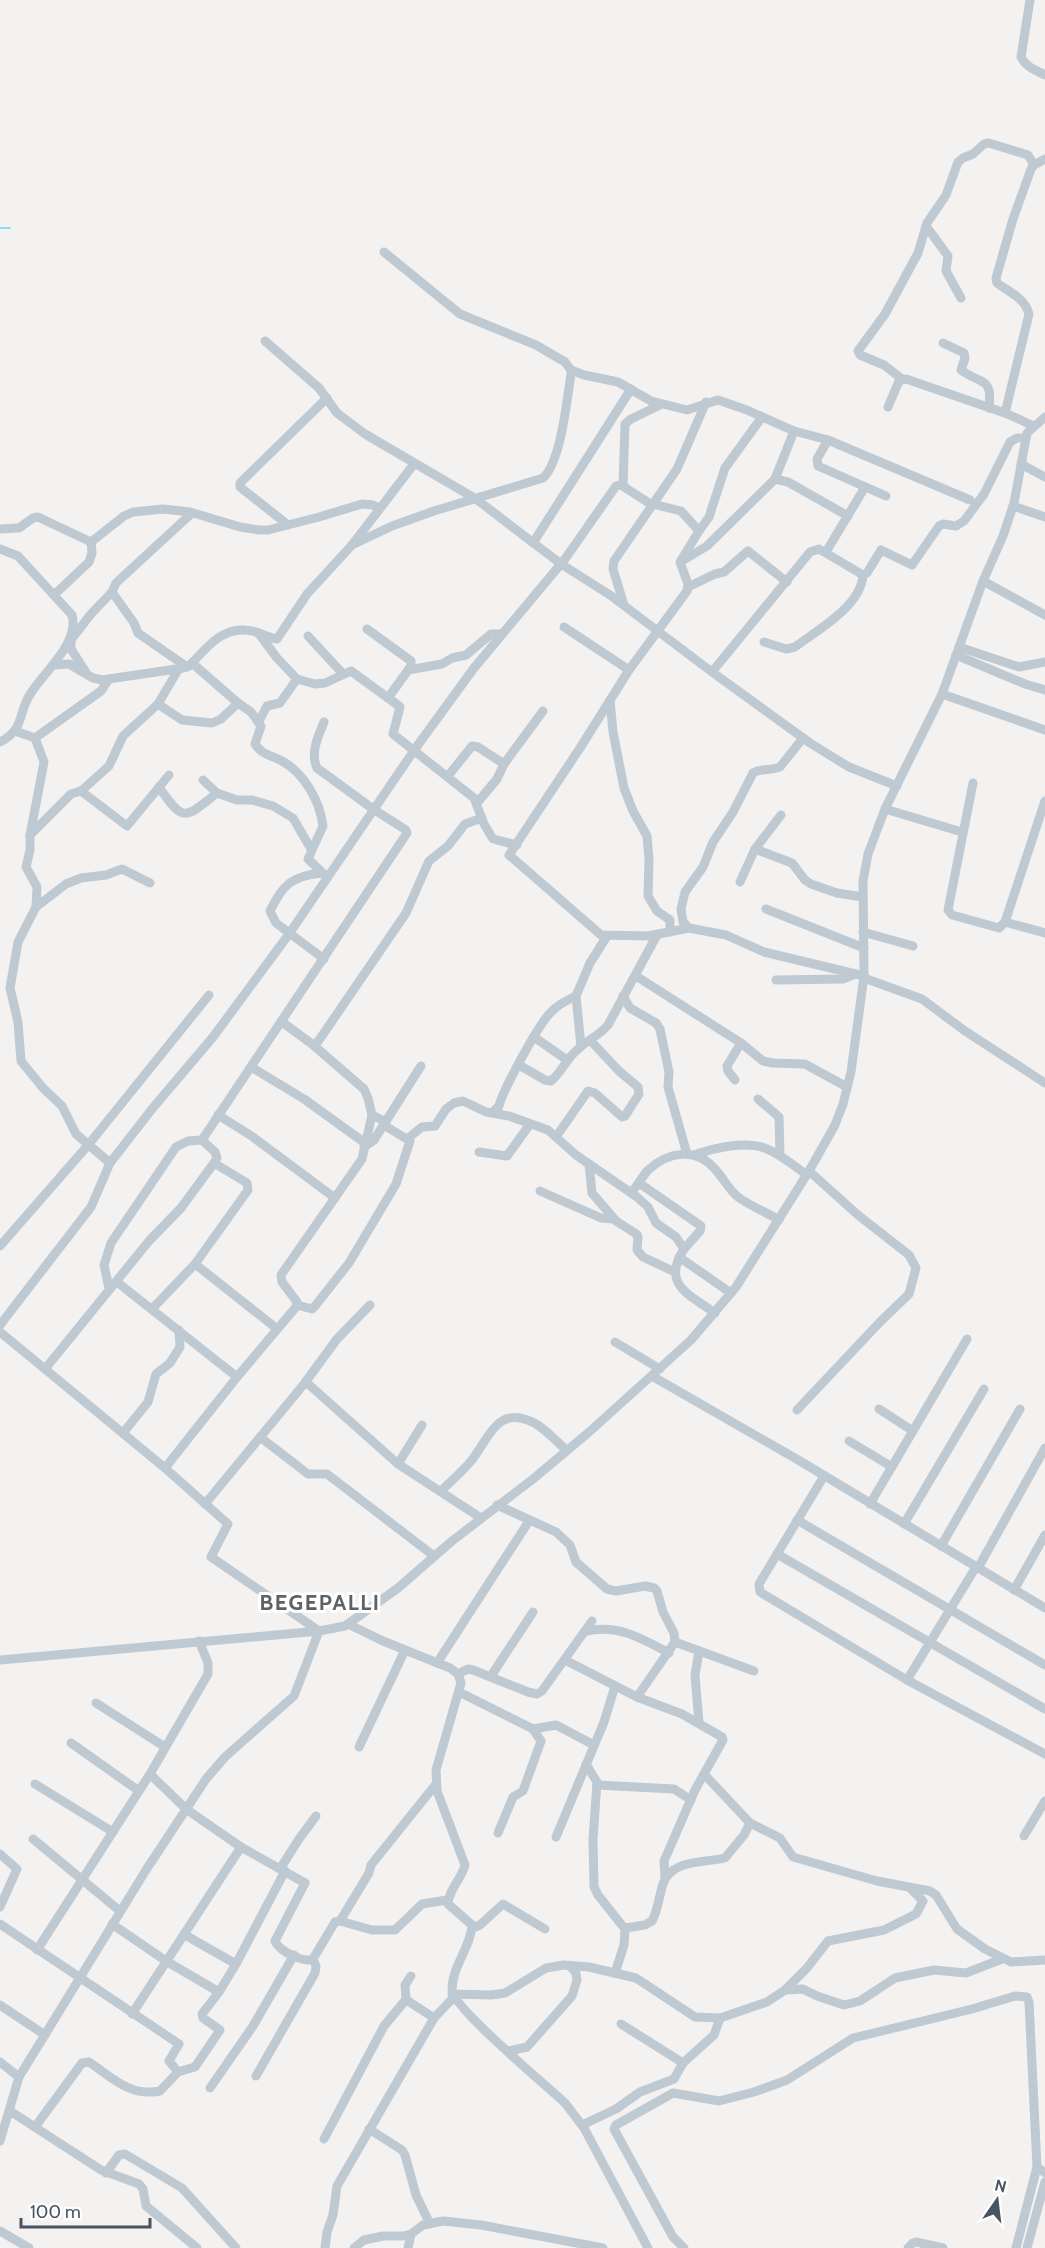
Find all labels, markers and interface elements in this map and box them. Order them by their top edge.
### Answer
district label: BEGEPALLI [260,1589,380,1616]
north arrow [967,2170,1027,2230]
text: N [993,2175,1008,2197]
scale bar [21,2191,150,2229]
text: 100 m [30,2201,81,2223]

